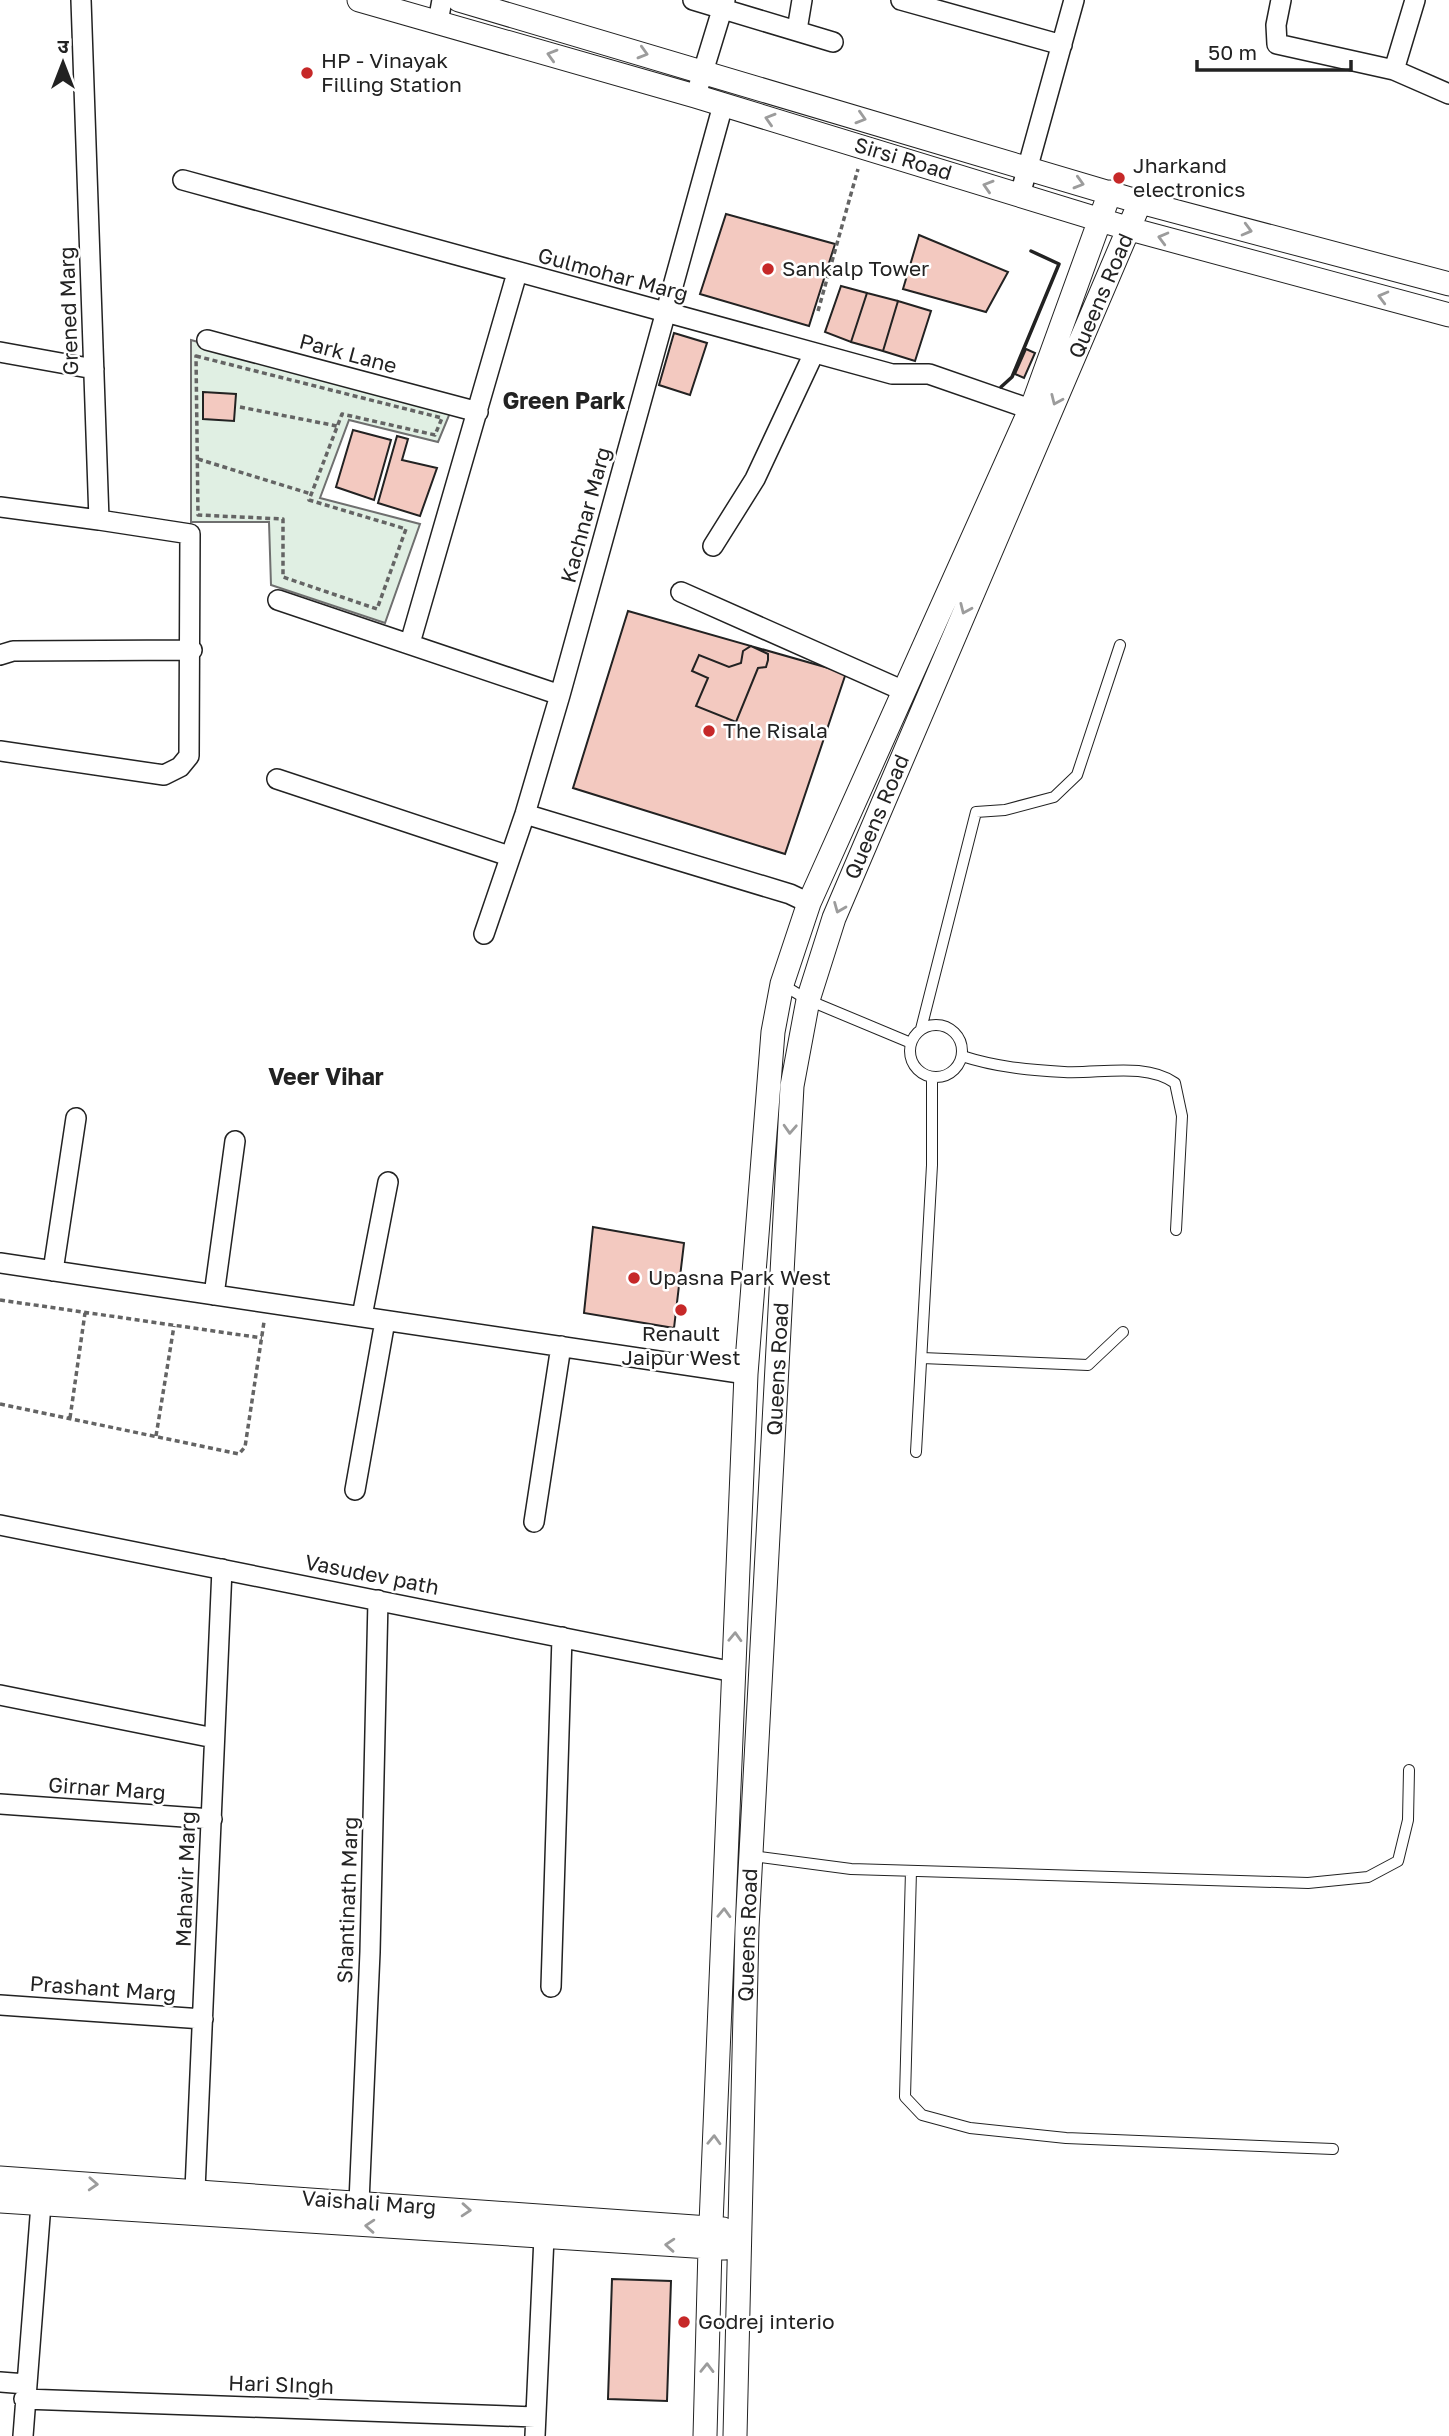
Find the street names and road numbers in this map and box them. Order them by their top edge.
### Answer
street label: Sirsi Road [851,131,955,185]
street label: Queens Road [1062,229,1138,362]
street label: Gulmohar Marg [535,241,691,307]
street label: Grened Marg [53,246,83,376]
street label: Park Lane [297,328,400,379]
street label: Kachnar Marg [554,444,616,586]
street label: Queens Road [838,750,914,883]
street label: Queens Road [761,1302,793,1436]
street label: Vasudev path [303,1548,441,1600]
street label: Girnar Marg [47,1771,167,1805]
street label: Mahavir Marg [170,1811,200,1947]
street label: Shantinath Marg [331,1816,363,1984]
street label: Queens Road [732,1868,762,2002]
street label: Prashant Marg [29,1970,177,2006]
street label: Vaishali Marg [301,2184,437,2220]
street label: Hari SIngh [228,2369,334,2399]

